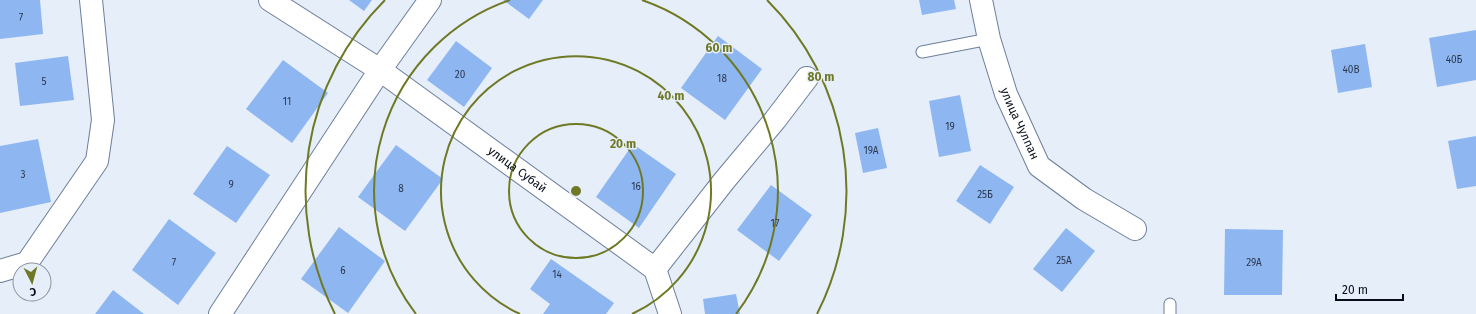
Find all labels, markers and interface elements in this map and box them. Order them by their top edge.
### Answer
house number: 7 [19,12,24,24]
text: 60 m [706,41,732,55]
house number: 40Б [1446,54,1463,66]
house number: 40В [1343,64,1359,76]
house number: 20 [455,69,466,81]
text: 80 m [808,70,834,84]
house number: 18 [717,73,727,85]
house number: 5 [41,76,47,88]
street label: улица Чулпан [998,86,1042,162]
text: 40 m [658,89,684,103]
house number: 11 [283,96,291,108]
house number: 19 [945,121,955,133]
text: 20 m [610,137,636,151]
street label: улица Субай [485,143,550,195]
house number: 19А [863,145,879,157]
house number: 3 [21,169,26,181]
house number: 9 [228,179,234,191]
house number: 16 [631,181,641,193]
house number: 8 [398,183,404,195]
centre of rings [569,184,583,198]
house number: 25Б [977,189,993,201]
house number: 17 [771,218,780,230]
house number: 25А [1056,255,1072,267]
house number: 7 [172,257,177,269]
house number: 29А [1246,257,1262,269]
north arrow [12,262,52,302]
house number: 6 [340,265,346,277]
house number: 14 [552,269,563,281]
scale bar [1336,276,1403,302]
text: 20 m [1342,283,1368,297]
text: С [28,285,37,298]

